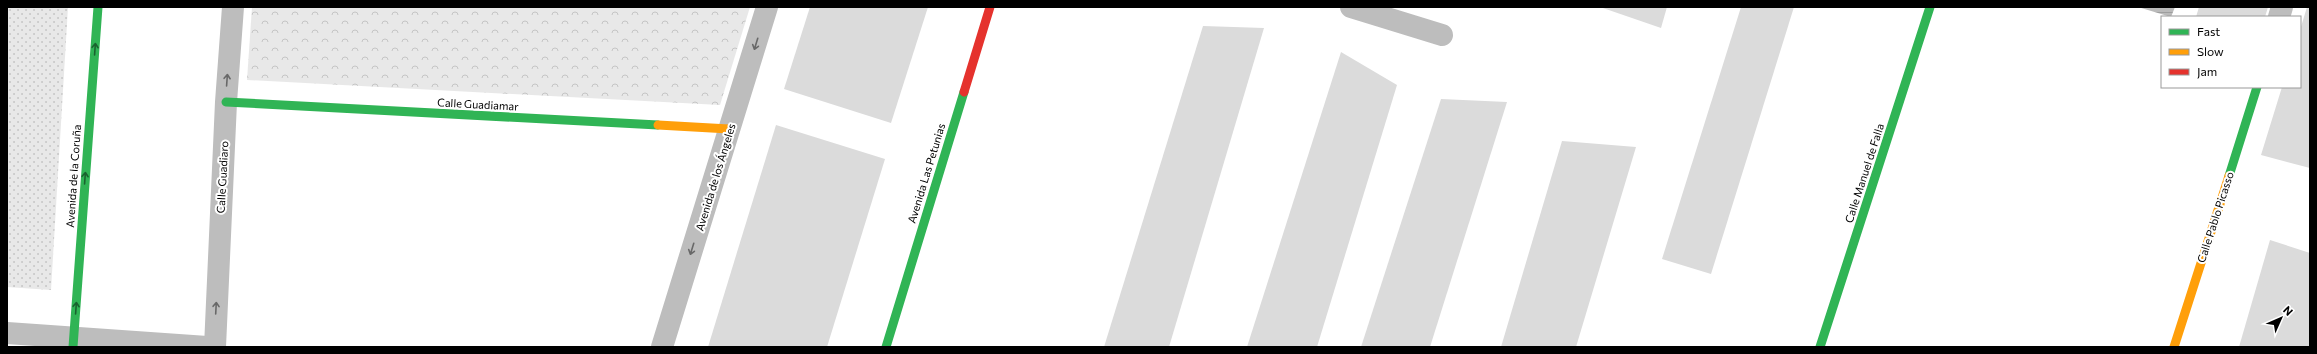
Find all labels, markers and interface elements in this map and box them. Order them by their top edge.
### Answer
legend [2161,16,2301,88]
text: Fast [2197,24,2220,38]
one-way arrow [752,38,759,51]
one-way arrow [91,43,98,56]
text: Slow [2197,44,2224,58]
text: Jam [2197,64,2217,79]
one-way arrow [224,74,231,87]
street label: Calle Guadiamar [437,95,520,113]
street label: Avenida de los Ángeles [692,121,738,232]
street label: Avenida Las Petunias [905,121,947,225]
street label: Calle Manuel de Falla [1842,122,1886,224]
street label: Avenida de la Coruña [63,124,83,228]
street label: Calle Guadiaro [214,140,230,214]
street label: Calle Pablo Picasso [2194,169,2236,264]
one-way arrow [82,172,89,185]
one-way arrow [688,242,696,254]
north arrow [2261,298,2301,338]
one-way arrow [72,302,79,315]
one-way arrow [213,302,220,315]
text: N [2281,303,2296,318]

